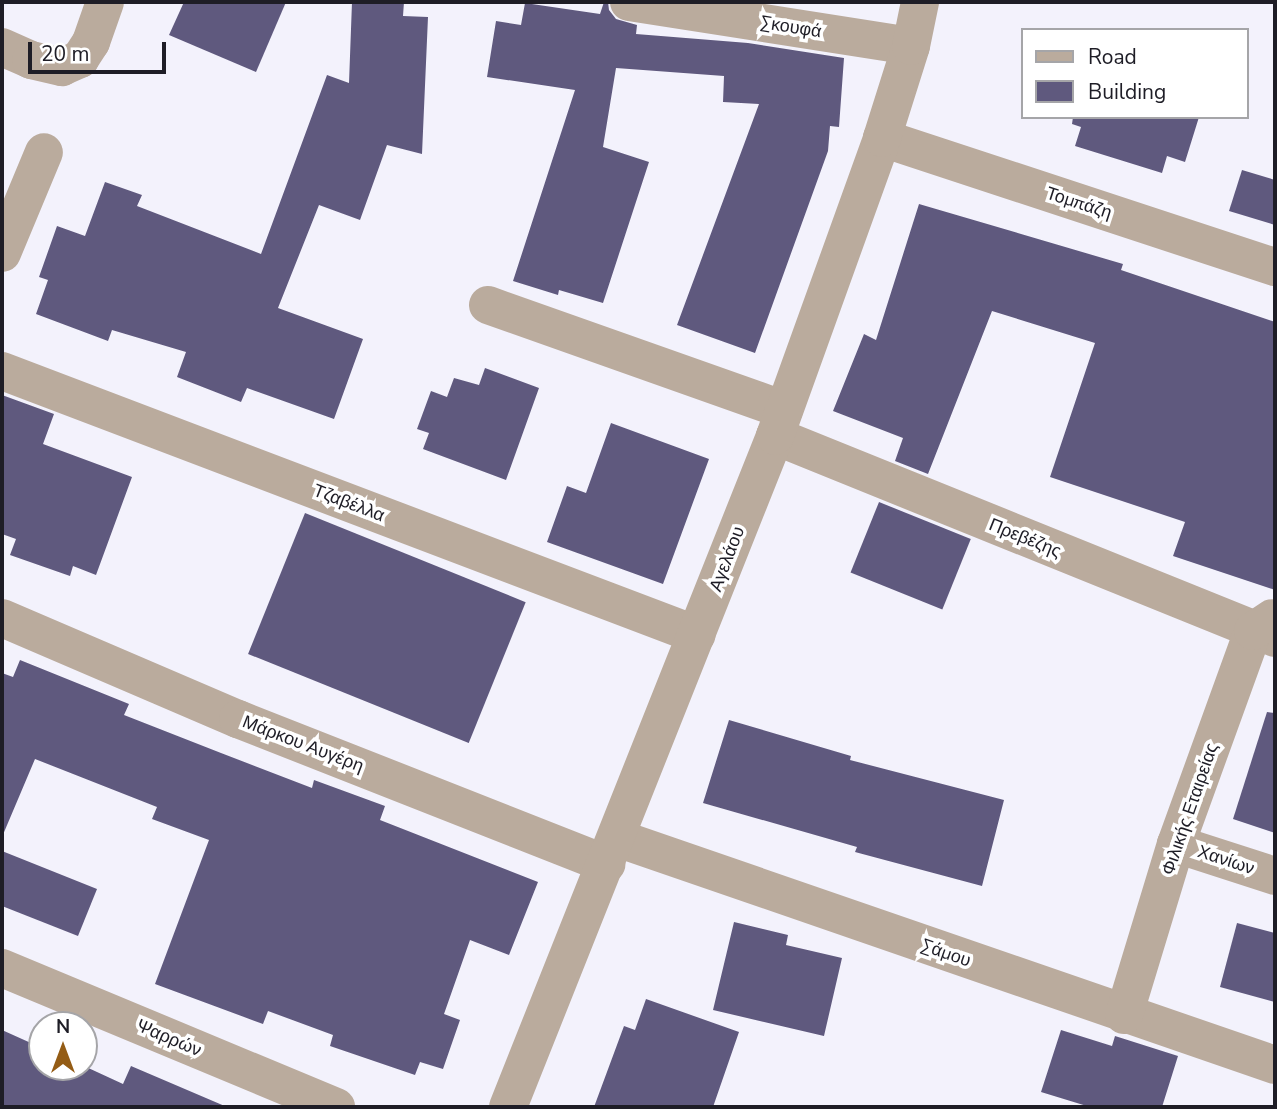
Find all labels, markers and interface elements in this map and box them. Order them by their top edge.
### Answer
street label: Σκουφά [759,12,823,42]
scale bar [32,28,170,72]
legend [1021,28,1249,119]
text: 20 m [41,40,90,68]
text: Road [1088,43,1137,71]
text: Building [1088,78,1166,106]
street label: Τομπάζη [1043,182,1115,224]
street label: Τζαβέλλα [310,480,388,526]
street label: Πρεβέζης [986,514,1064,562]
street label: Αγελάου [705,524,749,594]
street label: Μάρκου Αυγέρη [239,711,367,777]
street label: Φιλικής Εταιρείας [1157,740,1223,878]
street label: Χανίων [1195,841,1257,879]
street label: Σάμου [918,934,974,972]
north arrow [28,1011,98,1081]
text: N [56,1014,70,1040]
street label: Ψαρρών [133,1015,205,1061]

